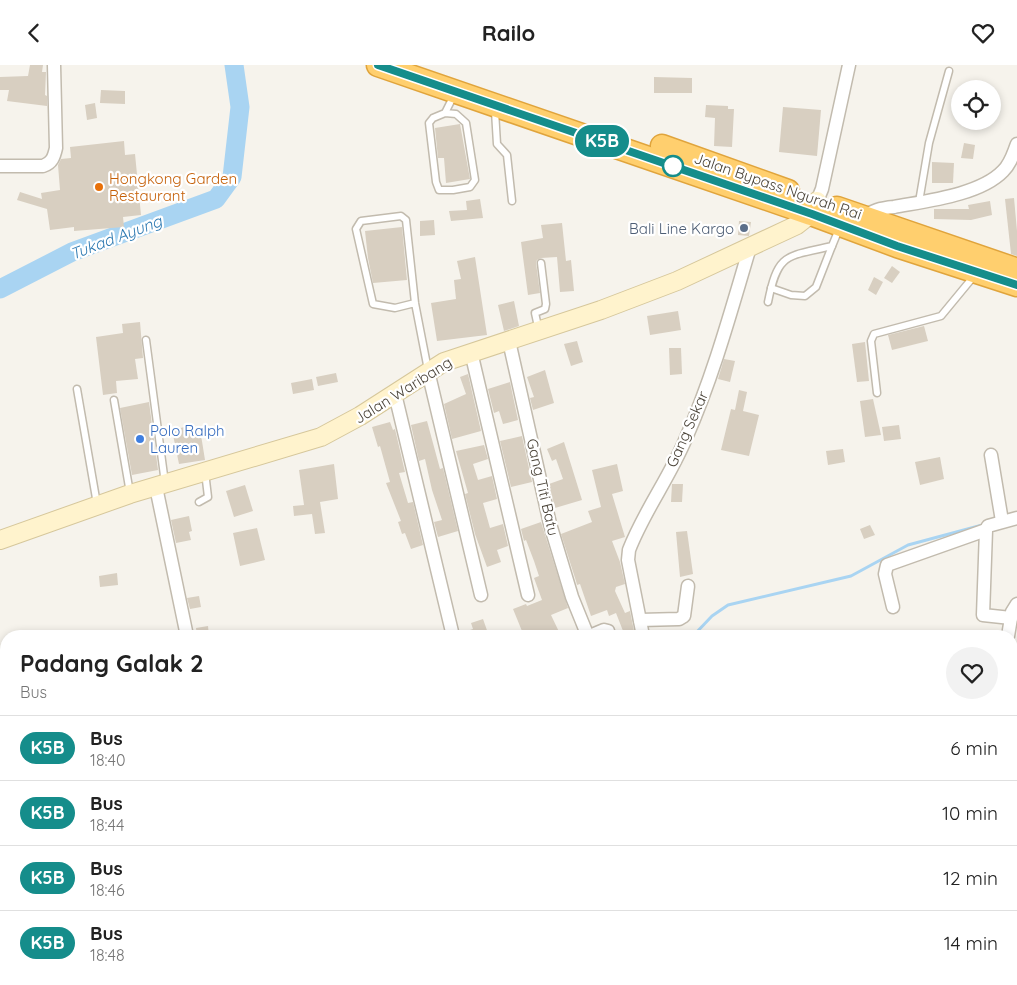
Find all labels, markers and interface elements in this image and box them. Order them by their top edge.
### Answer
icon: back [20,19,48,47]
text: Railo [482,19,535,47]
icon: heart [969,19,997,47]
map controls [951,80,1001,130]
button: locate [951,80,1001,130]
line badge: K5B [573,125,631,157]
text: K5B [585,129,619,152]
street label: Jalan Bypass Ngurah Rai [692,148,864,224]
unlabelled marker [662,155,684,177]
place label: Hongkong Garden Restaurant [109,169,237,205]
marker: Hongkong Garden Restaurant [93,181,105,193]
water label: Tukad Ayung [67,210,166,264]
place label: Bali Line Kargo [629,219,734,238]
marker: Bali Line Kargo [738,222,750,234]
street label: Jalan Waribang [351,352,455,428]
street label: Gang Sekar [662,388,712,470]
place label: Polo Ralph Lauren [150,421,225,457]
marker: Polo Ralph Lauren [134,433,146,445]
street label: Gang Titi Batu [523,437,563,537]
button: heart [946,647,998,699]
text: Padang Galak 2 [20,648,204,678]
text: Bus [20,682,47,702]
text: Bus [90,726,123,750]
text: K5B [31,736,64,759]
text: 6 min [950,736,998,760]
text: 18:40 [90,750,126,770]
text: Bus [90,791,123,815]
text: K5B [31,801,64,824]
text: 10 min [942,801,998,825]
text: 18:44 [90,815,124,835]
text: Bus [90,856,123,880]
text: K5B [31,866,64,889]
text: 12 min [943,866,998,890]
text: 18:46 [90,880,125,900]
text: Bus [90,921,123,945]
text: K5B [31,931,64,954]
text: 14 min [944,931,998,955]
text: 18:48 [90,945,125,965]

